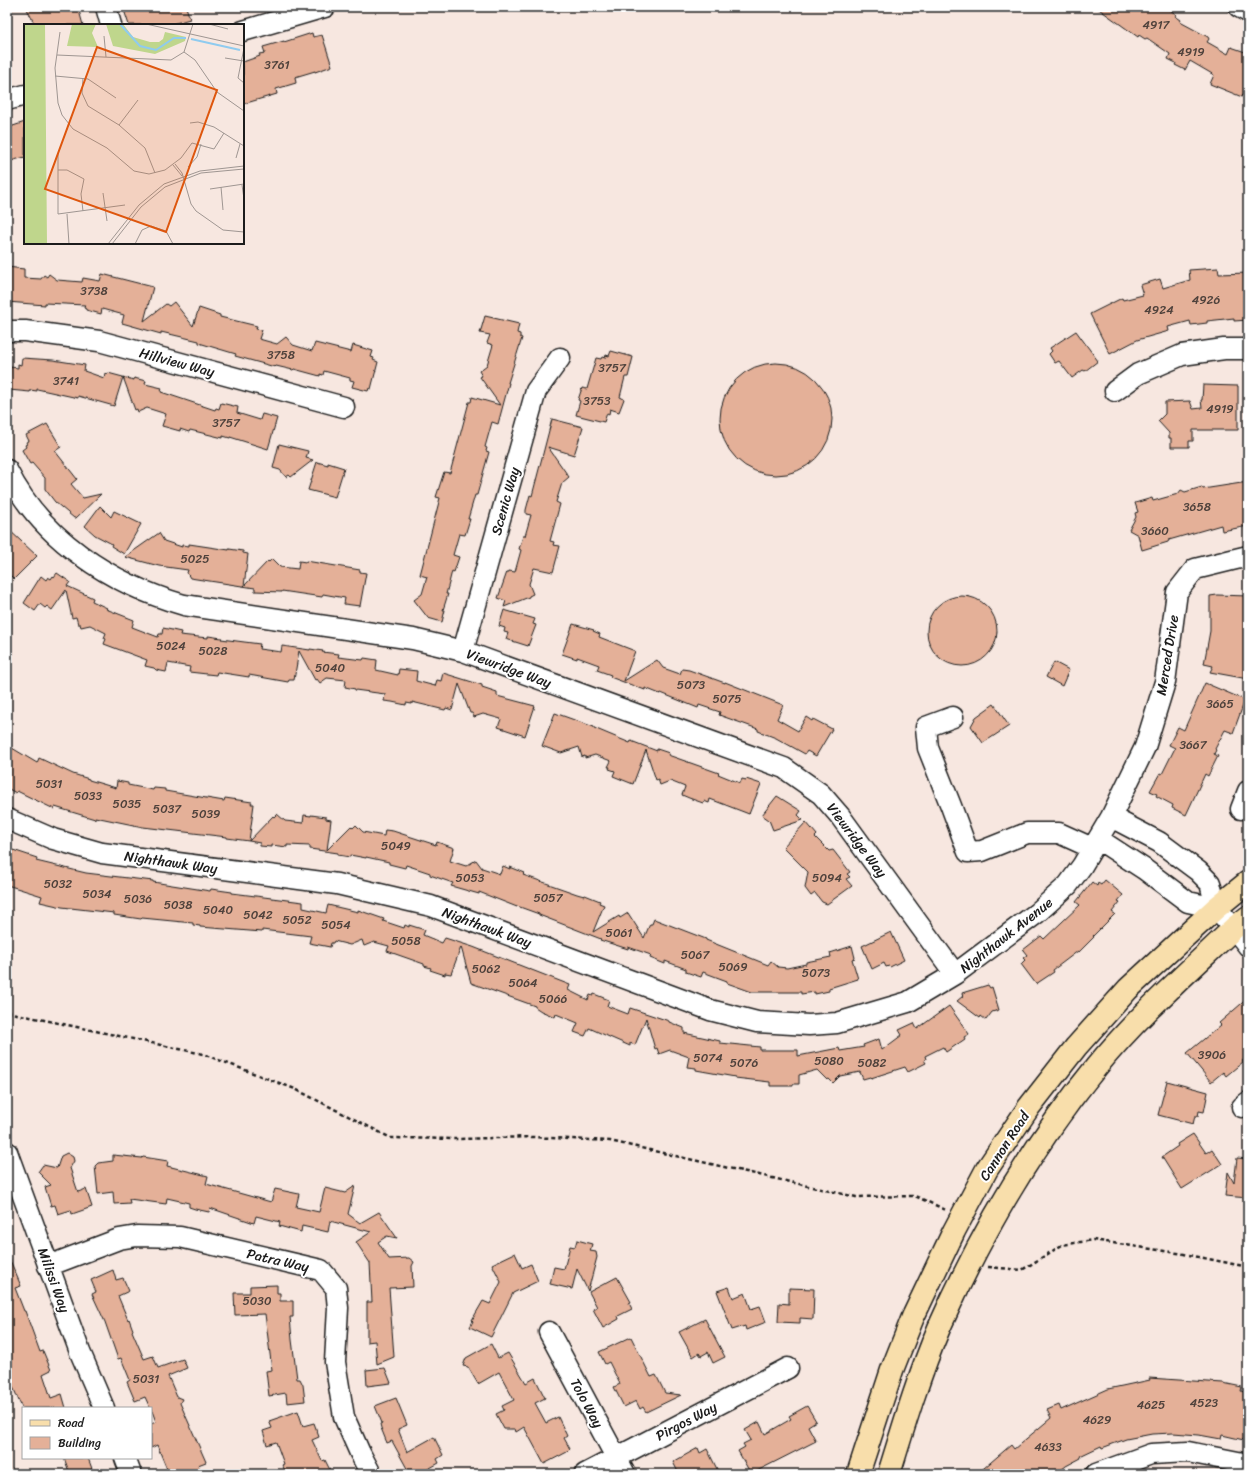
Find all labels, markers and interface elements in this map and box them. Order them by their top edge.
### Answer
house number: 4917 [1143,14,1171,36]
inset map [24,24,244,244]
house number: 4919 [1177,41,1205,63]
house number: 3761 [264,54,290,76]
house number: 3738 [80,280,108,302]
house number: 4926 [1192,289,1220,311]
house number: 4924 [1144,299,1174,321]
street label: Hillview Way [136,340,218,385]
house number: 3758 [267,344,295,366]
house number: 3757 [598,357,627,379]
house number: 3741 [53,370,79,392]
house number: 3753 [583,390,611,412]
house number: 4919 [1206,398,1234,420]
house number: 3757 [212,412,241,434]
street label: Scenic Way [484,463,527,538]
house number: 3658 [1183,496,1211,518]
house number: 3660 [1141,520,1169,542]
house number: 5025 [180,548,210,570]
street label: Merced Drive [1149,613,1186,697]
house number: 5024 [156,635,186,657]
house number: 5028 [198,640,228,662]
street label: Viewridge Way [463,641,556,696]
house number: 5040 [315,657,345,679]
house number: 5073 [677,674,706,696]
house number: 5075 [712,688,742,710]
house number: 3665 [1206,693,1234,715]
house number: 3667 [1179,734,1208,756]
house number: 5031 [36,773,62,795]
house number: 5033 [74,785,102,807]
house number: 5035 [113,793,141,815]
street label: Viewridge Way [820,797,894,884]
house number: 5037 [153,798,182,820]
house number: 5039 [192,803,220,825]
house number: 5049 [381,835,411,857]
street label: Nighthawk Way [123,844,220,882]
house number: 5053 [456,867,485,889]
house number: 5094 [812,867,842,889]
house number: 5032 [44,873,72,895]
house number: 5034 [82,883,112,905]
house number: 5057 [533,887,564,909]
house number: 5036 [124,888,152,910]
street label: Nighthawk Avenue [954,891,1059,980]
house number: 5038 [164,894,192,916]
house number: 5040 [203,899,233,921]
street label: Nighthawk Way [438,900,536,956]
house number: 5042 [243,904,273,926]
house number: 5052 [282,909,312,931]
house number: 5054 [321,914,351,936]
house number: 5061 [606,922,632,944]
house number: 5058 [391,930,421,952]
house number: 5067 [681,944,710,966]
house number: 5069 [718,956,748,978]
house number: 5062 [472,958,500,980]
house number: 5073 [802,962,831,984]
house number: 5064 [508,972,538,994]
house number: 5066 [539,988,567,1010]
house number: 3906 [1198,1044,1226,1066]
house number: 5074 [693,1047,723,1069]
house number: 5080 [814,1050,844,1072]
house number: 5076 [730,1052,758,1074]
house number: 5082 [857,1052,887,1074]
street label: Cannon Road [972,1105,1037,1186]
street label: Patra Way [244,1241,312,1280]
street label: Milissi Way [30,1244,77,1317]
house number: 5030 [242,1290,272,1312]
house number: 5031 [133,1368,159,1390]
street label: Tolo Way [563,1374,611,1433]
house number: 4523 [1190,1392,1219,1414]
street label: Pirgos Way [651,1394,722,1448]
house number: 4625 [1137,1394,1165,1416]
legend [22,1407,152,1459]
house number: 4629 [1083,1409,1111,1431]
text: Road [58,1412,85,1434]
text: Building [58,1432,101,1454]
house number: 4633 [1034,1436,1062,1458]

